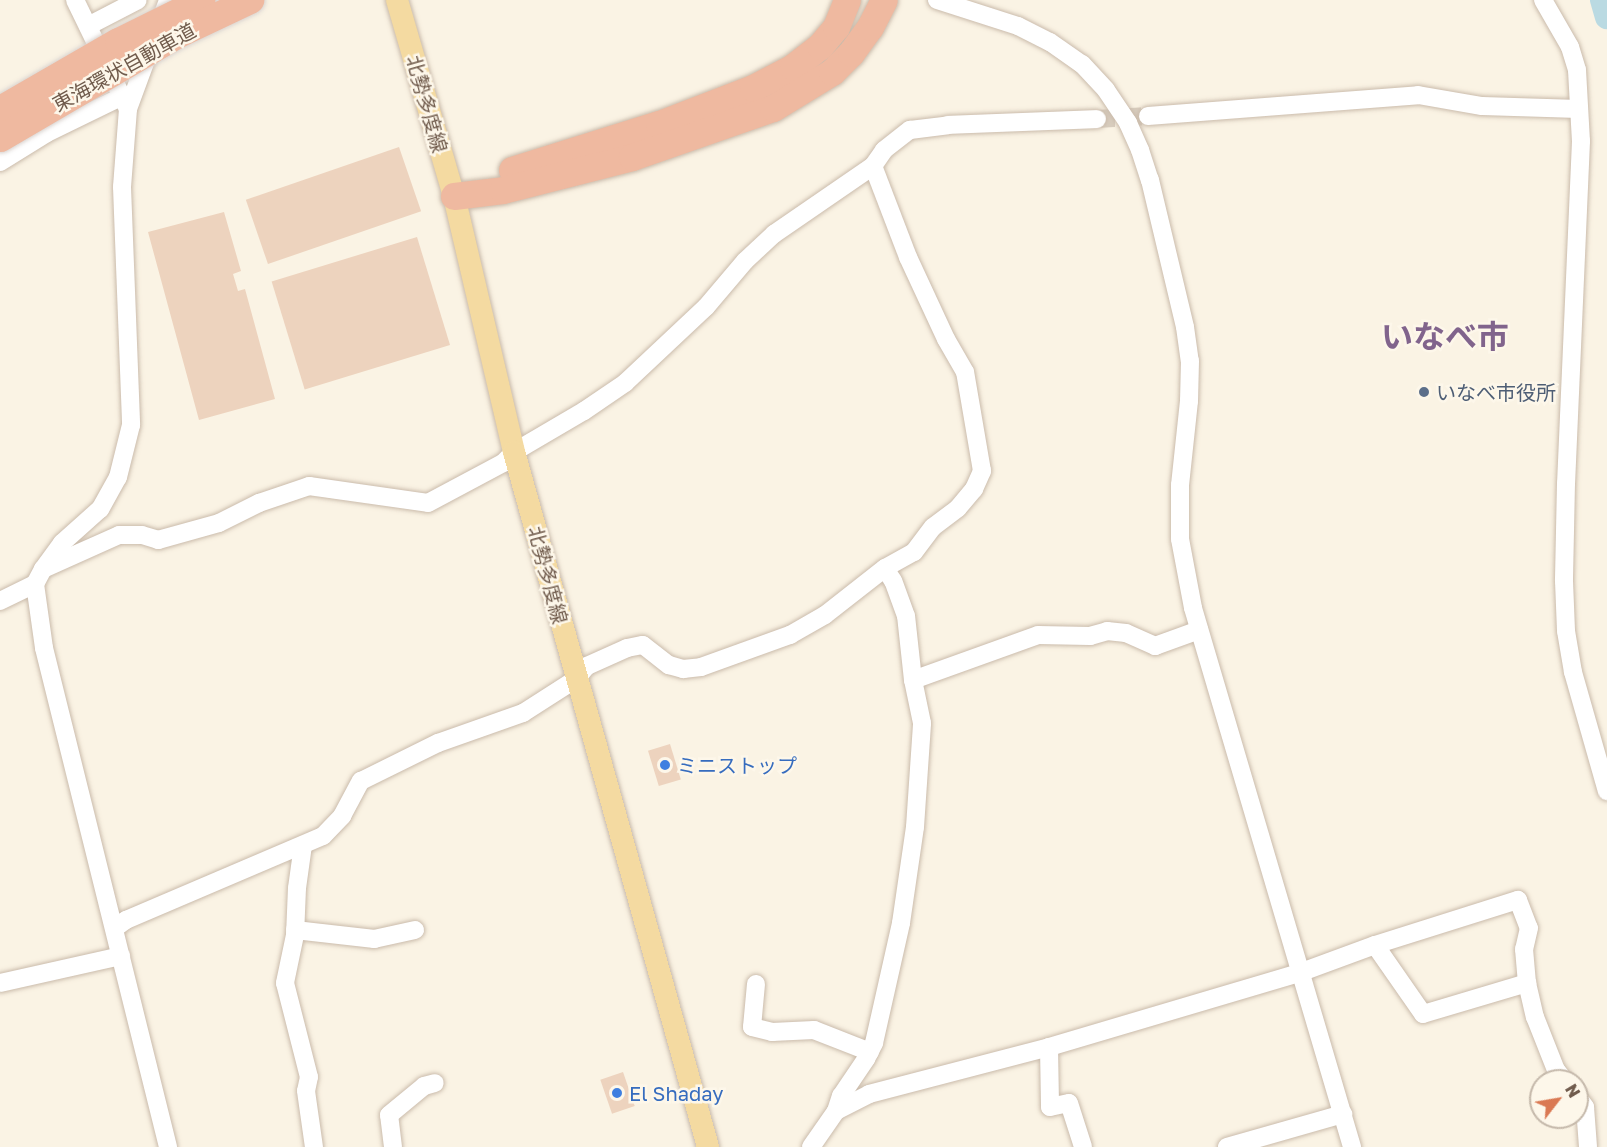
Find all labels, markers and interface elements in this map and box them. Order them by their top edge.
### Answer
street label: 東海環状自動車道 [48,18,200,116]
street label: 北勢多度線 [402,53,452,155]
district label: いなべ市 [1381,317,1509,355]
place label: いなべ市役所 [1436,380,1556,404]
marker: いなべ市役所 [1417,385,1431,399]
street label: 北勢多度線 [523,524,573,626]
place label: ミニストップ [677,753,797,777]
marker: ミニストップ [658,758,672,772]
north arrow [1529,1069,1589,1129]
text: N [1561,1080,1584,1101]
place label: El Shaday [629,1081,723,1105]
marker: El Shaday [610,1086,624,1100]

